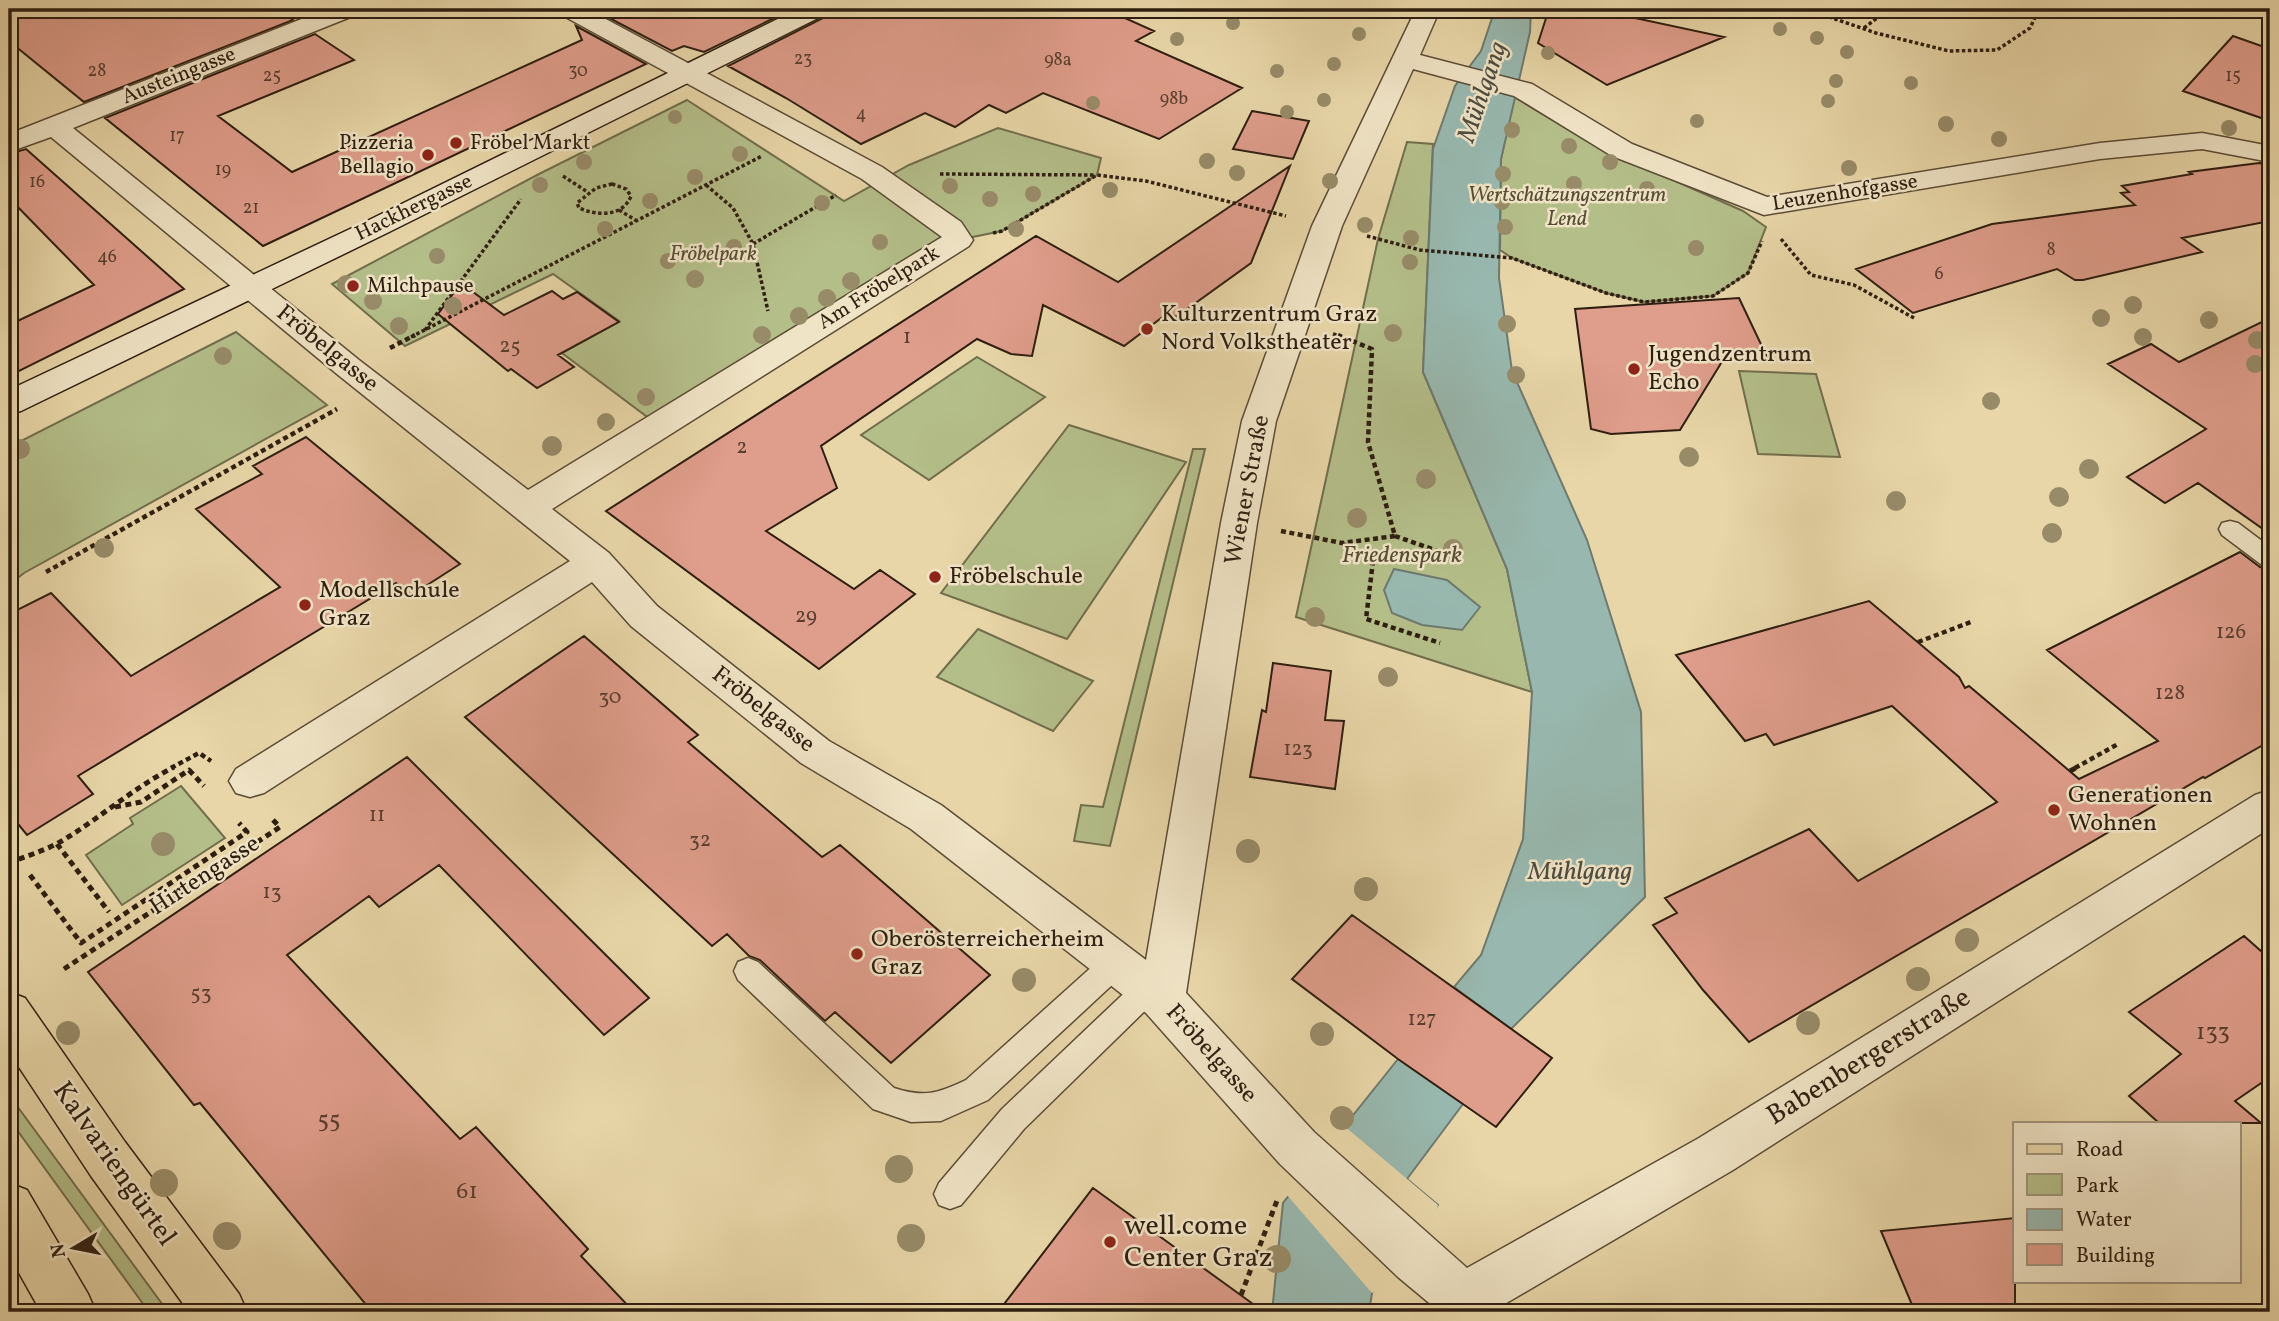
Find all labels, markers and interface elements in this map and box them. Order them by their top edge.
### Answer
water label: Mühlgang [1449,37,1517,148]
street label: Austeingasse [118,40,240,112]
house number: 23 [794,47,812,72]
house number: 98a [1044,48,1072,73]
house number: 28 [88,59,106,84]
house number: 30 [568,59,588,84]
house number: 25 [263,64,281,89]
house number: 15 [2225,64,2241,89]
house number: 98b [1160,87,1188,112]
house number: 4 [856,102,866,127]
house number: 17 [169,124,185,149]
place label: Pizzeria Bellagio [339,129,414,182]
place label: Fröbel Markt [470,129,590,158]
marker: Fröbel Markt [448,135,464,151]
marker: Pizzeria Bellagio [420,147,436,163]
house number: 19 [215,158,231,183]
street label: Hackhergasse [351,167,477,249]
street label: Leuzenhofgasse [1770,167,1920,219]
house number: 16 [29,170,45,195]
park label: Wertschätzungszentrum Lend [1468,181,1666,234]
house number: 21 [243,196,259,221]
house number: 8 [2046,238,2056,263]
street label: Am Fröbelpark [812,239,946,337]
park label: Fröbelpark [669,240,757,269]
house number: 46 [97,245,117,270]
house number: 6 [1934,262,1944,287]
place label: Milchpause [367,272,474,301]
marker: Milchpause [345,278,361,294]
street label: Fröbelgasse [268,297,386,401]
place label: Kulturzentrum Graz Nord Volkstheater [1161,298,1377,360]
marker: Kulturzentrum Graz Nord Volkstheater [1139,321,1155,337]
house number: 1 [903,323,911,352]
house number: 25 [499,332,521,361]
place label: Jugendzentrum Echo [1648,338,1812,400]
marker: Jugendzentrum Echo [1626,361,1642,377]
street label: Wiener Straße [1217,412,1279,568]
house number: 2 [736,433,748,462]
park label: Friedenspark [1342,539,1462,573]
place label: Fröbelschule [949,560,1083,594]
marker: Fröbelschule [927,569,943,585]
place label: Modellschule Graz [319,574,460,636]
marker: Modellschule Graz [297,597,313,613]
house number: 29 [795,602,817,631]
house number: 126 [2216,618,2246,647]
street label: Fröbelgasse [704,659,822,761]
house number: 128 [2155,679,2185,708]
house number: 30 [599,683,621,712]
house number: 123 [1283,735,1313,764]
place label: Generationen Wohnen [2068,779,2213,841]
house number: 11 [369,801,385,830]
marker: Generationen Wohnen [2046,802,2062,818]
house number: 32 [689,826,711,855]
street label: Hirtengasse [143,828,267,924]
water label: Mühlgang [1527,854,1632,890]
house number: 13 [263,878,281,907]
place label: Oberösterreicherheim Graz [871,923,1104,985]
marker: Oberösterreicherheim Graz [849,946,865,962]
house number: 53 [191,979,211,1008]
street label: Babenbergerstraße [1760,979,1978,1135]
street label: Fröbelgasse [1157,997,1265,1111]
house number: 127 [1407,1005,1437,1034]
house number: 133 [2196,1016,2230,1050]
street label: Kalvariengürtel [43,1074,185,1254]
house number: 55 [317,1104,341,1138]
legend [2013,1122,2240,1282]
text: Road [2076,1136,2123,1165]
text: Park [2076,1172,2119,1201]
house number: 61 [456,1175,478,1209]
text: Water [2076,1206,2132,1235]
place label: well.come Center Graz [1124,1207,1273,1278]
north arrow [38,1212,108,1282]
marker: well.come Center Graz [1102,1234,1118,1250]
text: N [45,1241,73,1260]
text: Building [2076,1242,2155,1271]

